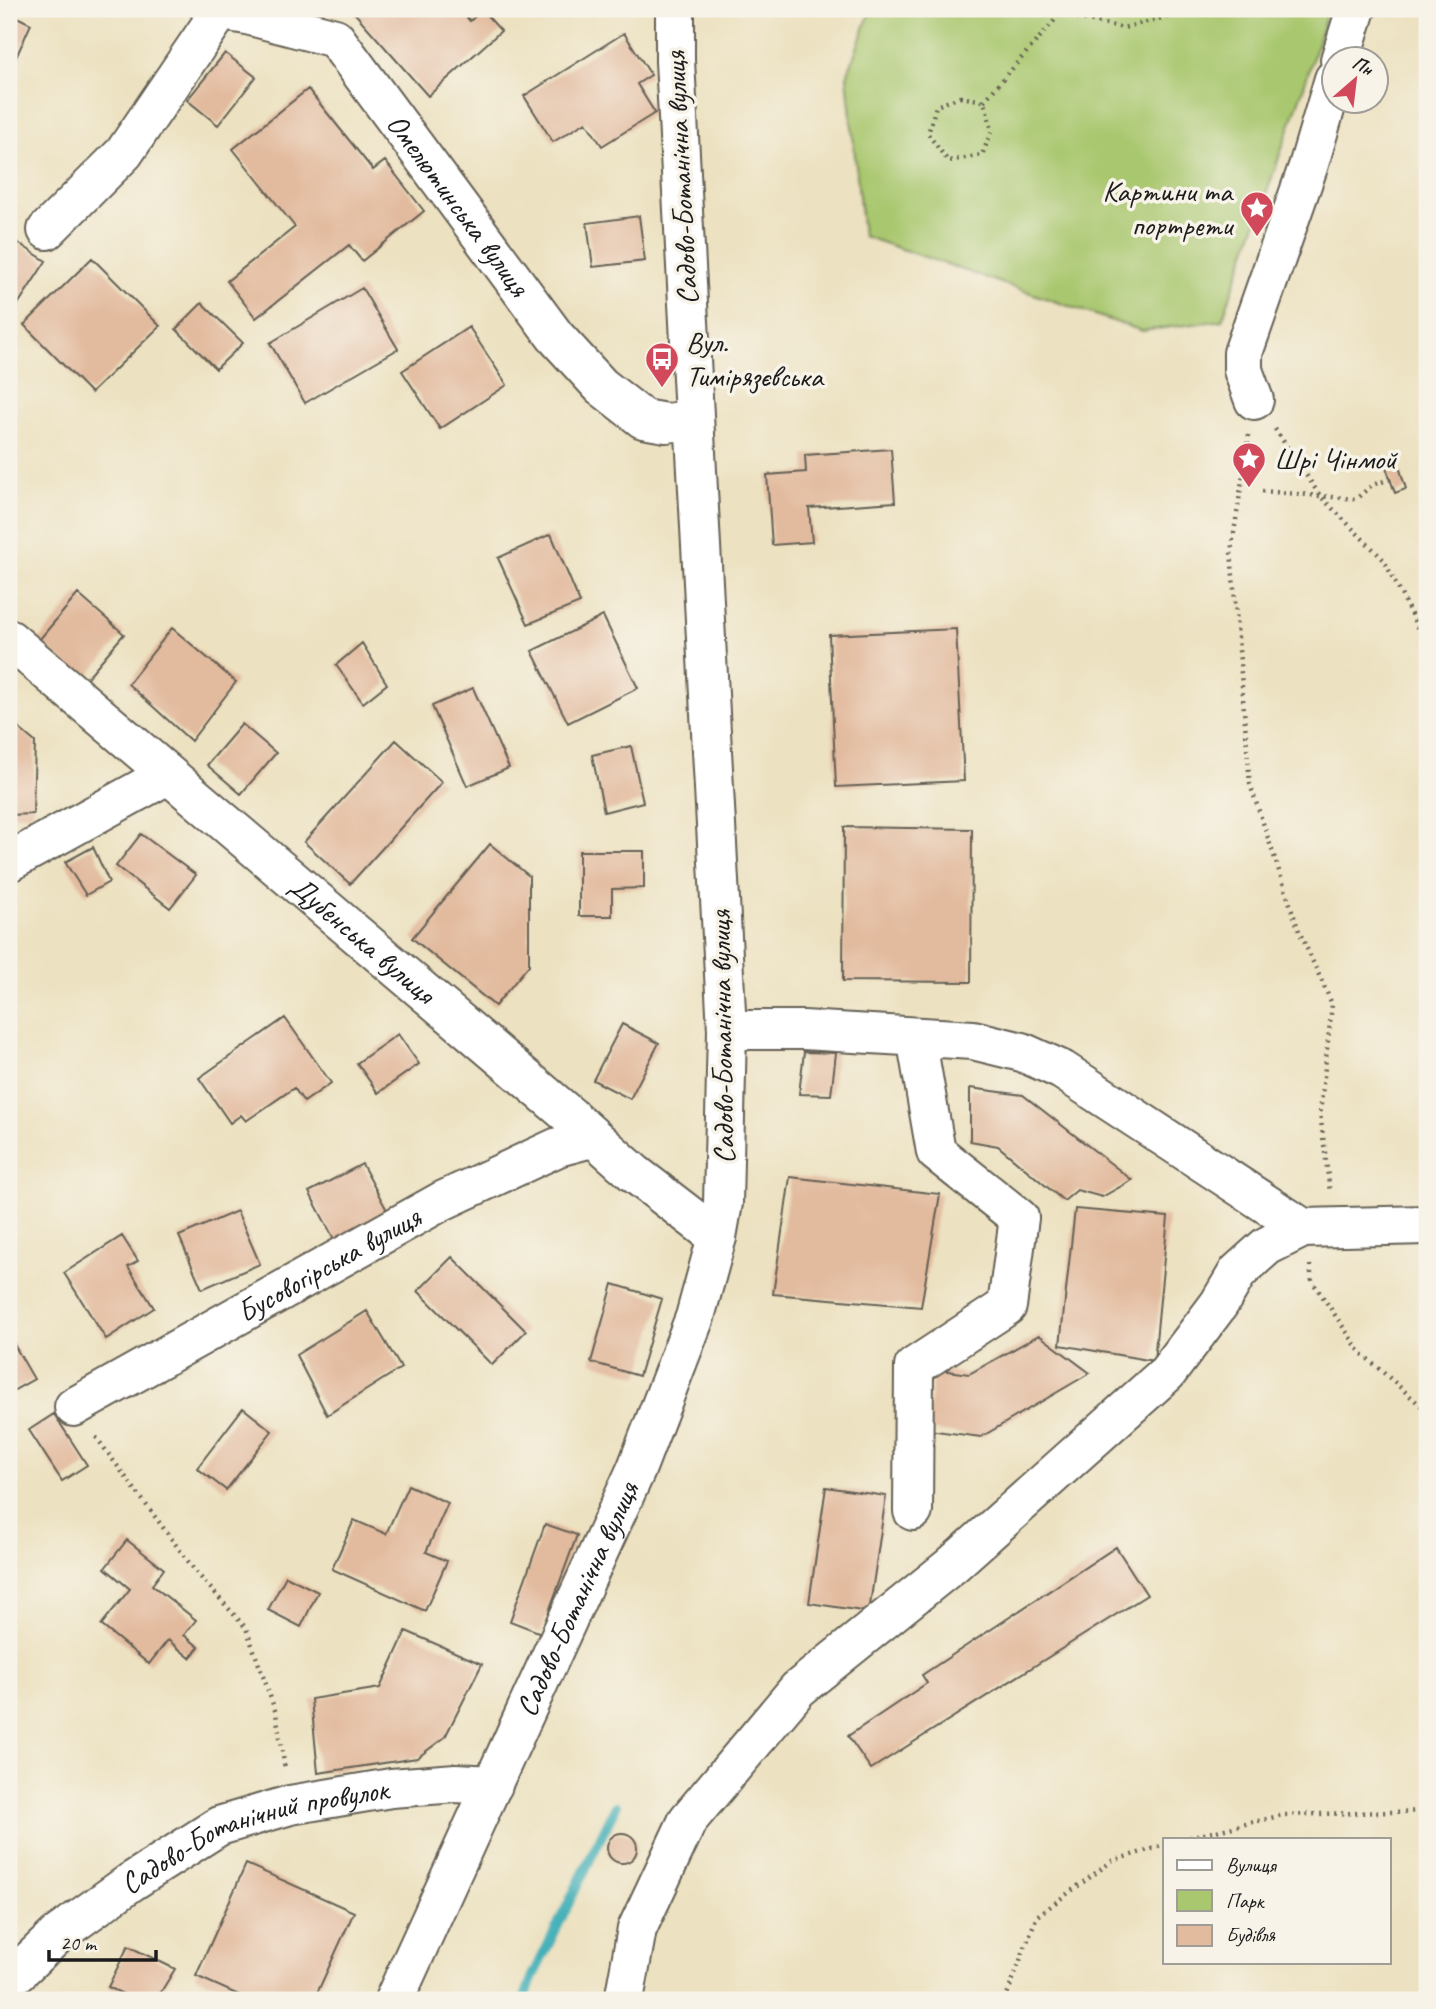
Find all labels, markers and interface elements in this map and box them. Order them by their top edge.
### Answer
north arrow [1320,46,1390,116]
street label: Садово-Ботанічна вулиця [655,49,707,306]
text: Пн [1348,51,1378,82]
street label: Омелютинська вулиця [378,106,539,305]
place label: Картини та портрети [1103,172,1234,244]
place icon: Картини та портрети [1238,189,1276,238]
place label: Вул. Тимірязєвська [686,323,825,395]
bus stop icon: Вул. Тимірязєвська [643,340,681,389]
place icon: Шрі Чінмой [1230,440,1268,489]
place label: Шрі Чінмой [1274,440,1398,478]
street label: Дубенська вулиця [282,867,445,1014]
street label: Садово-Ботанічна вулиця [701,909,743,1164]
street label: Бусовогірська вулиця [230,1197,428,1331]
street label: Садово-Ботанічна вулиця [507,1474,648,1722]
street label: Садово-Ботанічний провулок [113,1769,393,1903]
legend [1163,1838,1390,1964]
text: Вулиця [1226,1852,1277,1878]
text: Парк [1226,1888,1266,1914]
scale bar [49,1918,156,1962]
text: Будівля [1226,1922,1276,1948]
text: 20 m [60,1930,98,1956]

